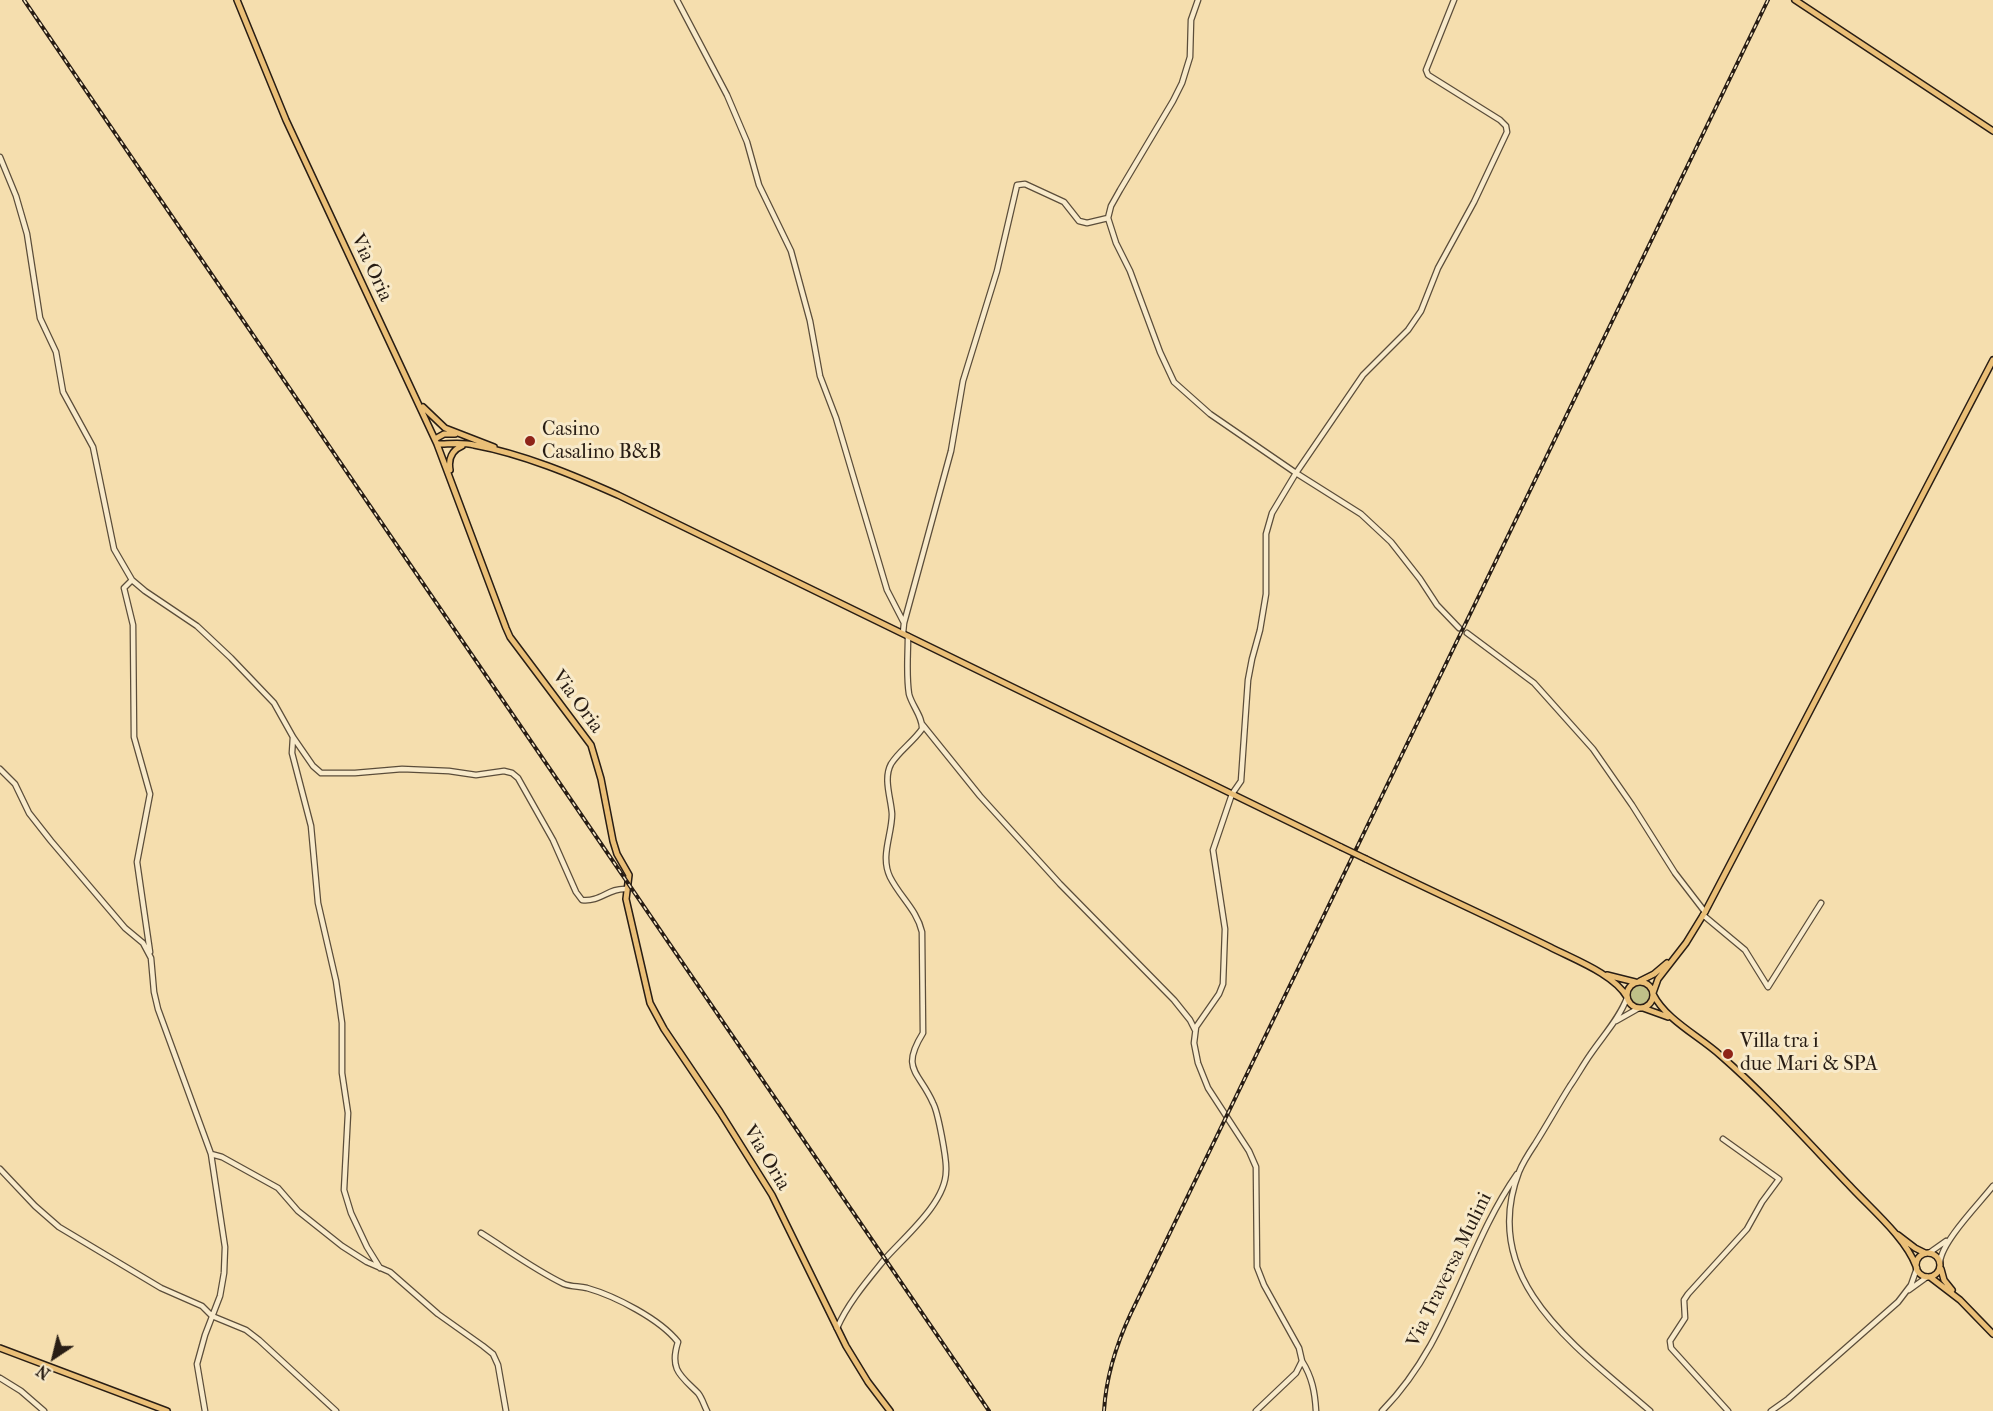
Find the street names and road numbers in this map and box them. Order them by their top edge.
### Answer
street label: Via Oria [345,230,397,306]
street label: Via Oria [546,666,608,738]
street label: Via Oria [737,1121,795,1195]
street label: Via Traversa Mulini [1402,1189,1498,1351]

